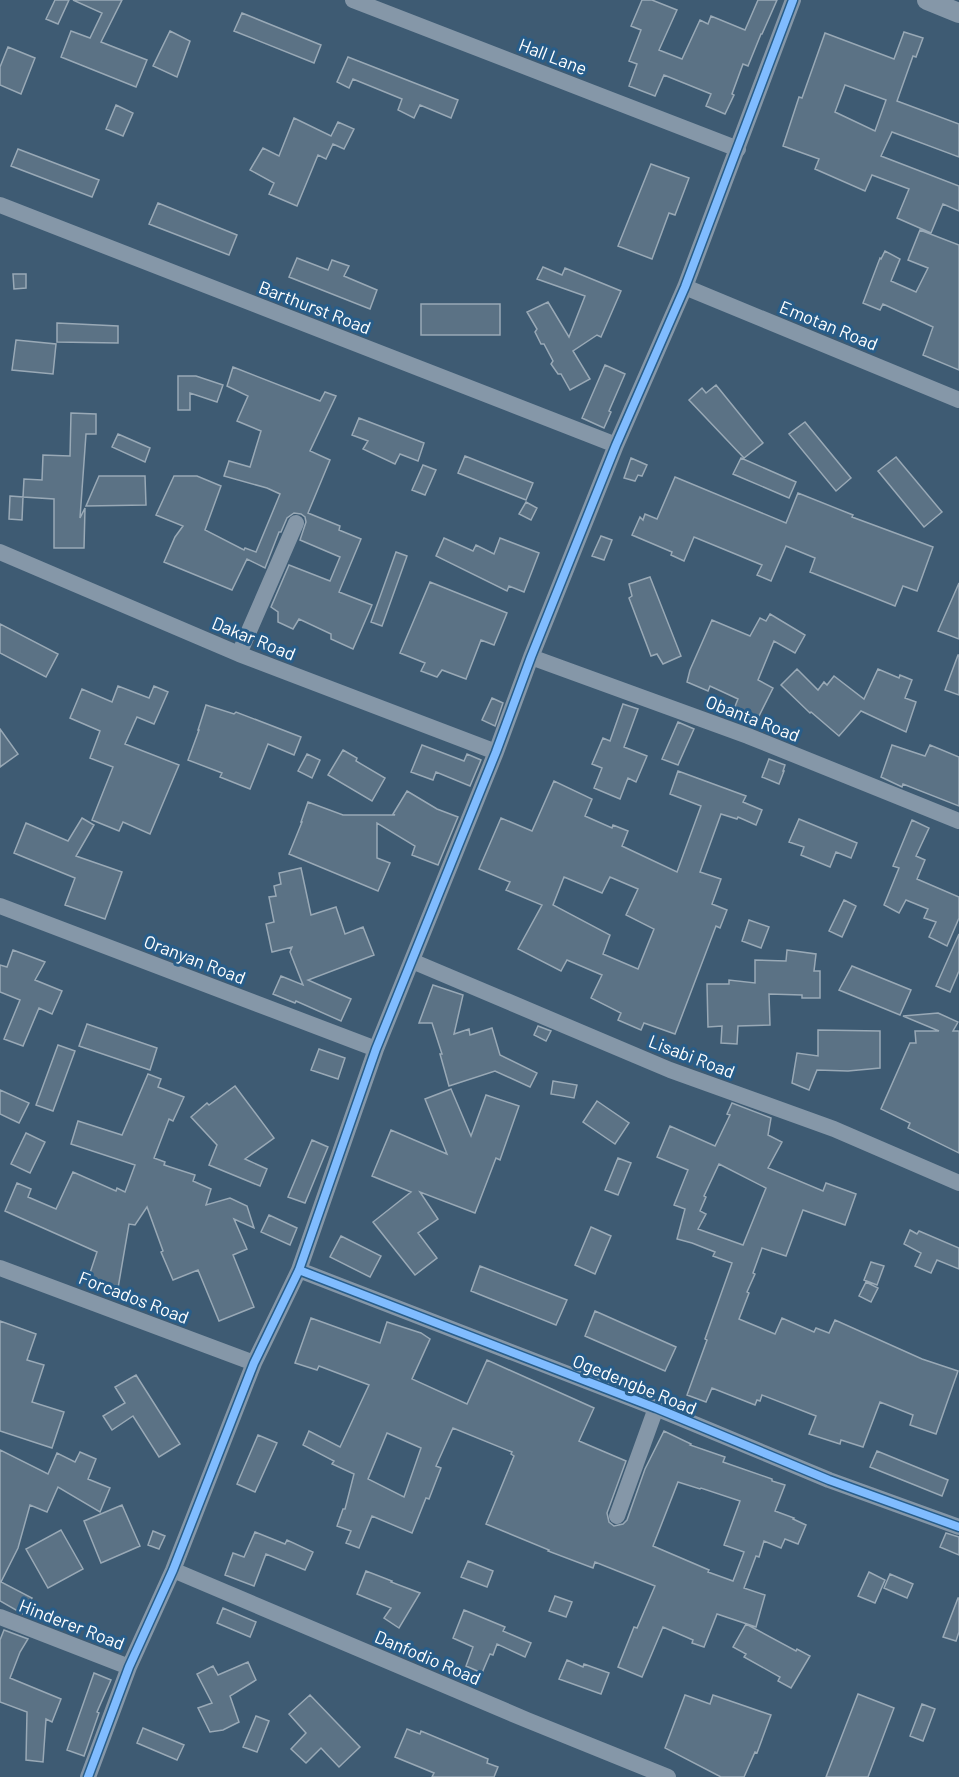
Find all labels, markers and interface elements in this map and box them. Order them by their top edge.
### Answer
street label: Hall Lane [516,33,590,79]
street label: Barthurst Road [256,276,374,338]
street label: Emotan Road [777,295,881,355]
street label: Dakar Road [209,611,299,665]
street label: Obanta Road [703,690,803,746]
street label: Oranyan Road [141,930,249,988]
street label: Lisabi Road [646,1030,738,1082]
street label: Forcados Road [76,1266,192,1328]
street label: Ogedengbe Road [570,1349,700,1419]
street label: Hinderer Road [16,1594,128,1654]
street label: Danfodio Road [372,1625,484,1689]

